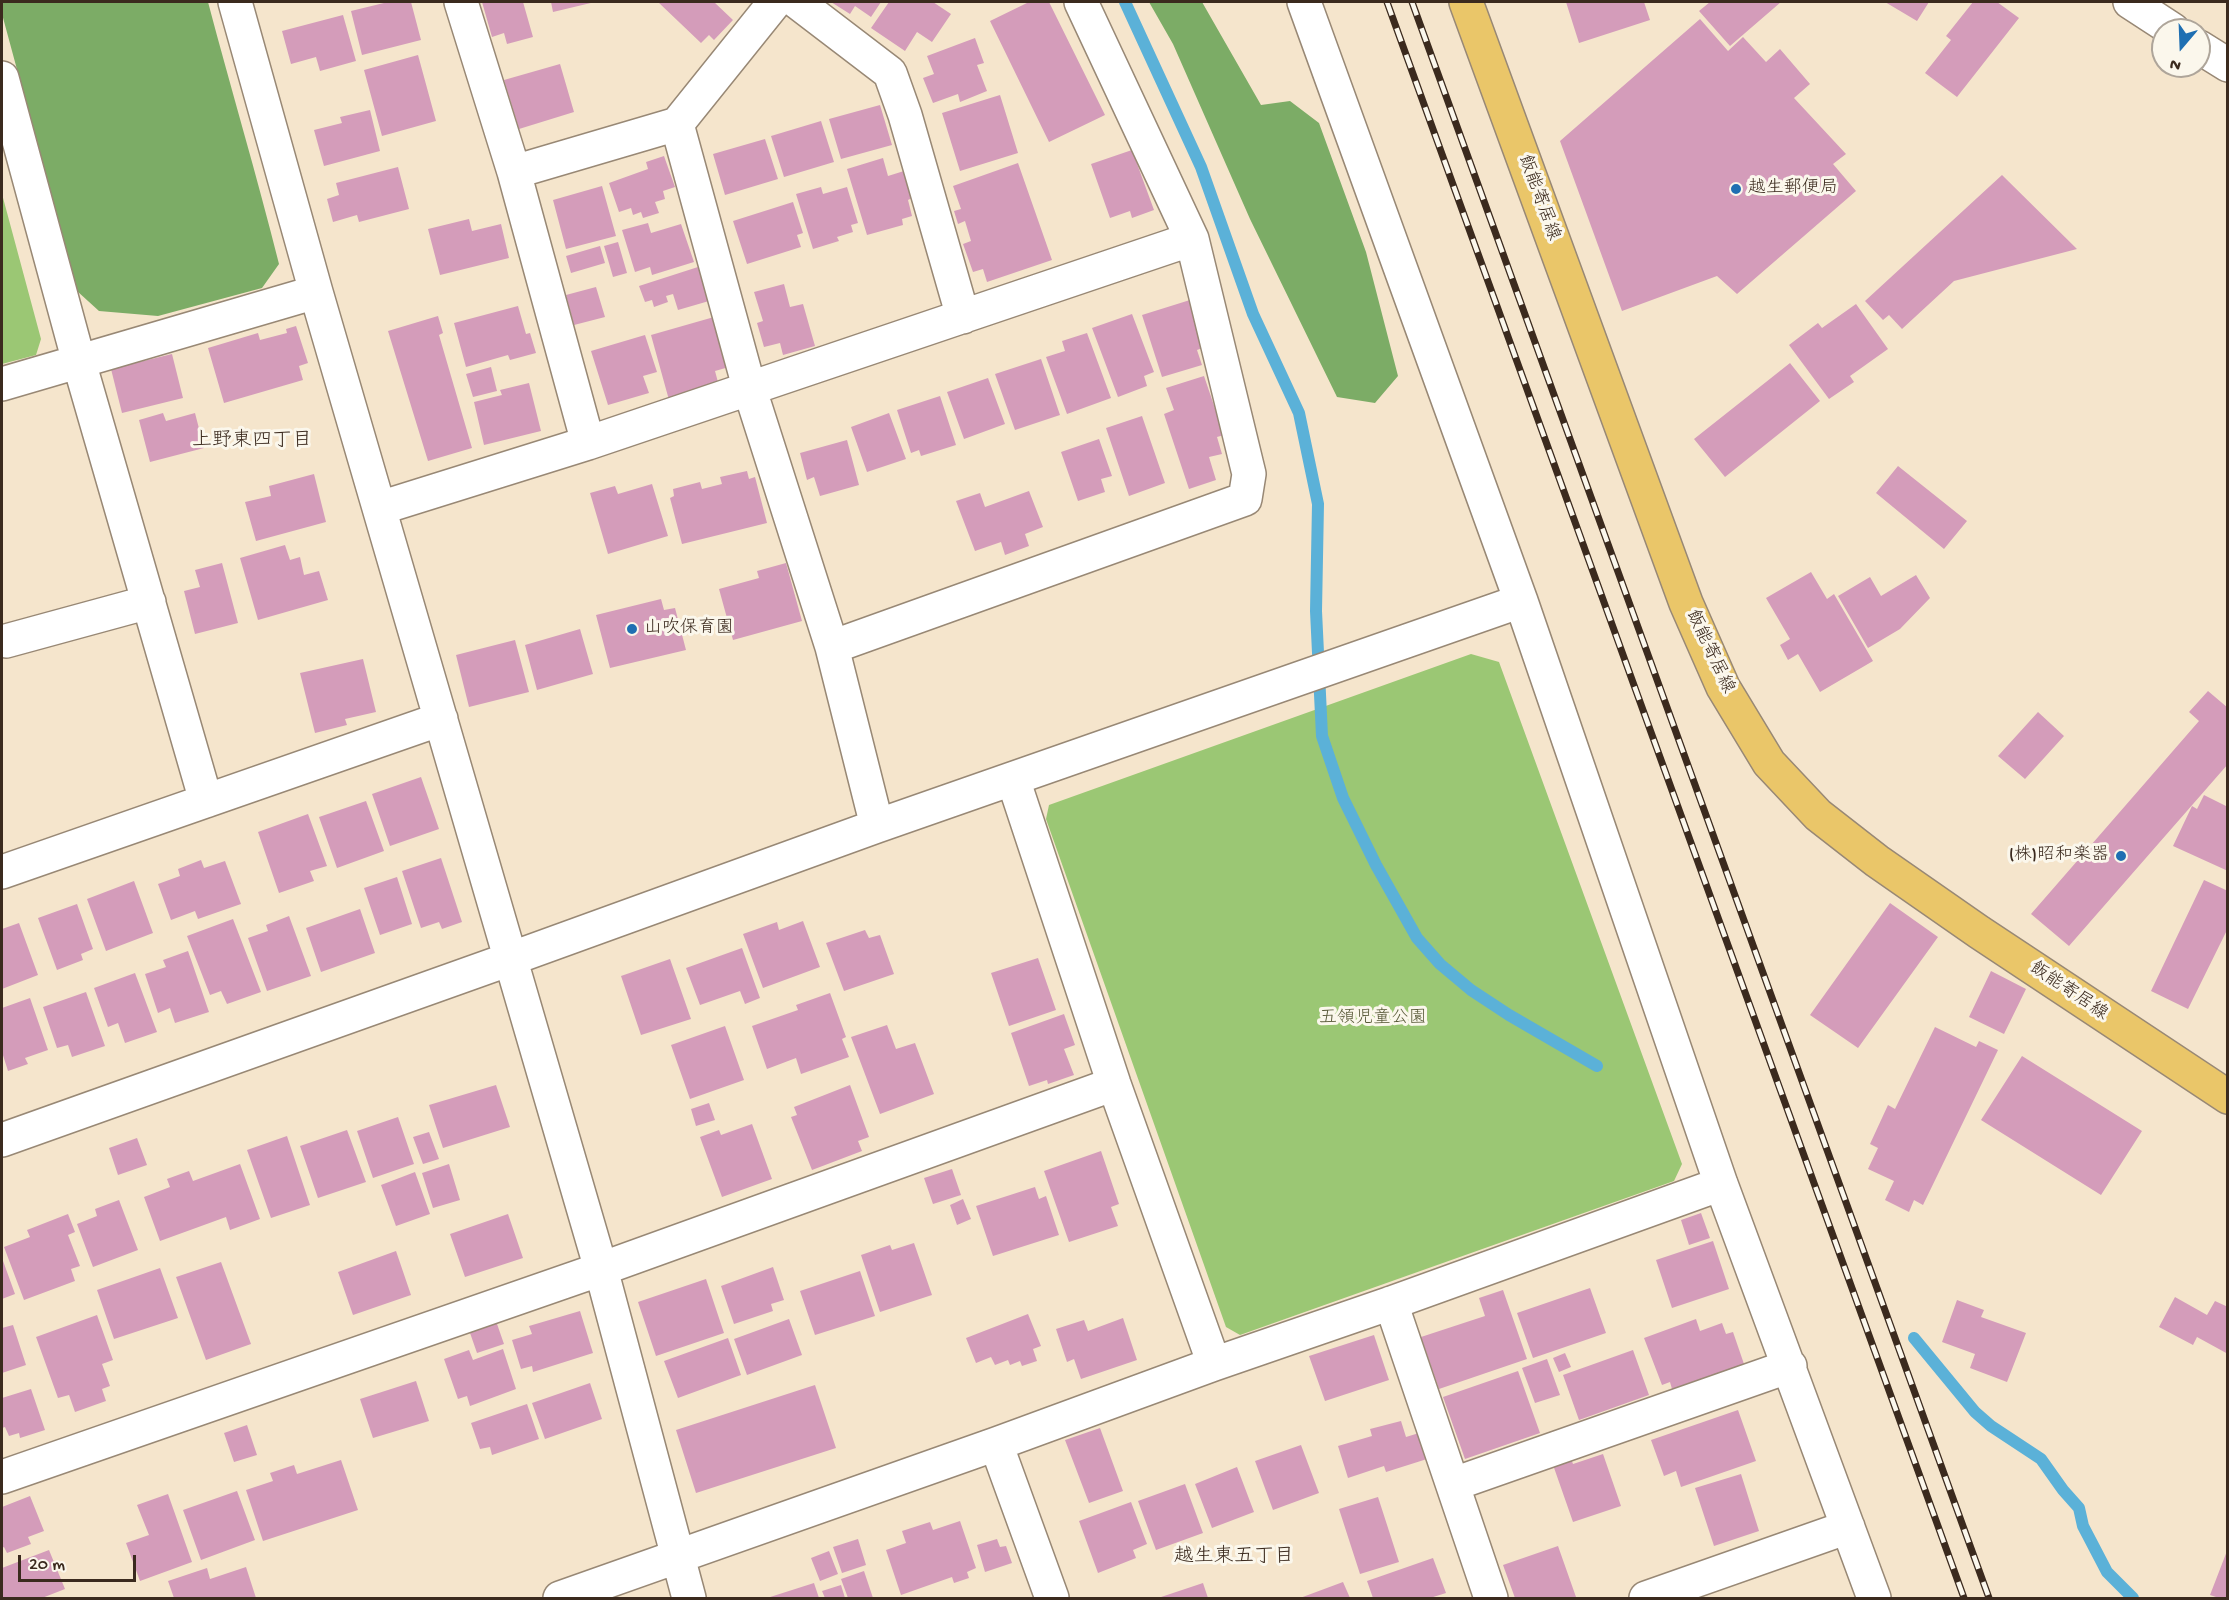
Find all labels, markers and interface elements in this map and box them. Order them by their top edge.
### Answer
north arrow [2151,18,2211,78]
text: N [2168,53,2184,74]
street label: 飯能寄居線 [1512,152,1564,244]
place label: 越生郵便局 [1748,178,1838,200]
marker: 越生郵便局 [1729,182,1743,196]
district label: 上野東四丁目 [192,430,312,454]
street label: 飯能寄居線 [1680,607,1738,697]
place label: 山吹保育園 [644,618,734,640]
marker: 山吹保育園 [625,622,639,636]
place label: (株)昭和楽器 [2009,845,2109,867]
marker: (株)昭和楽器 [2114,849,2128,863]
street label: 飯能寄居線 [2025,958,2111,1026]
park label: 五領児童公園 [1319,1008,1427,1030]
scale bar [21,1543,140,1581]
district label: 越生東五丁目 [1174,1546,1294,1570]
text: 20 m [29,1555,65,1576]

